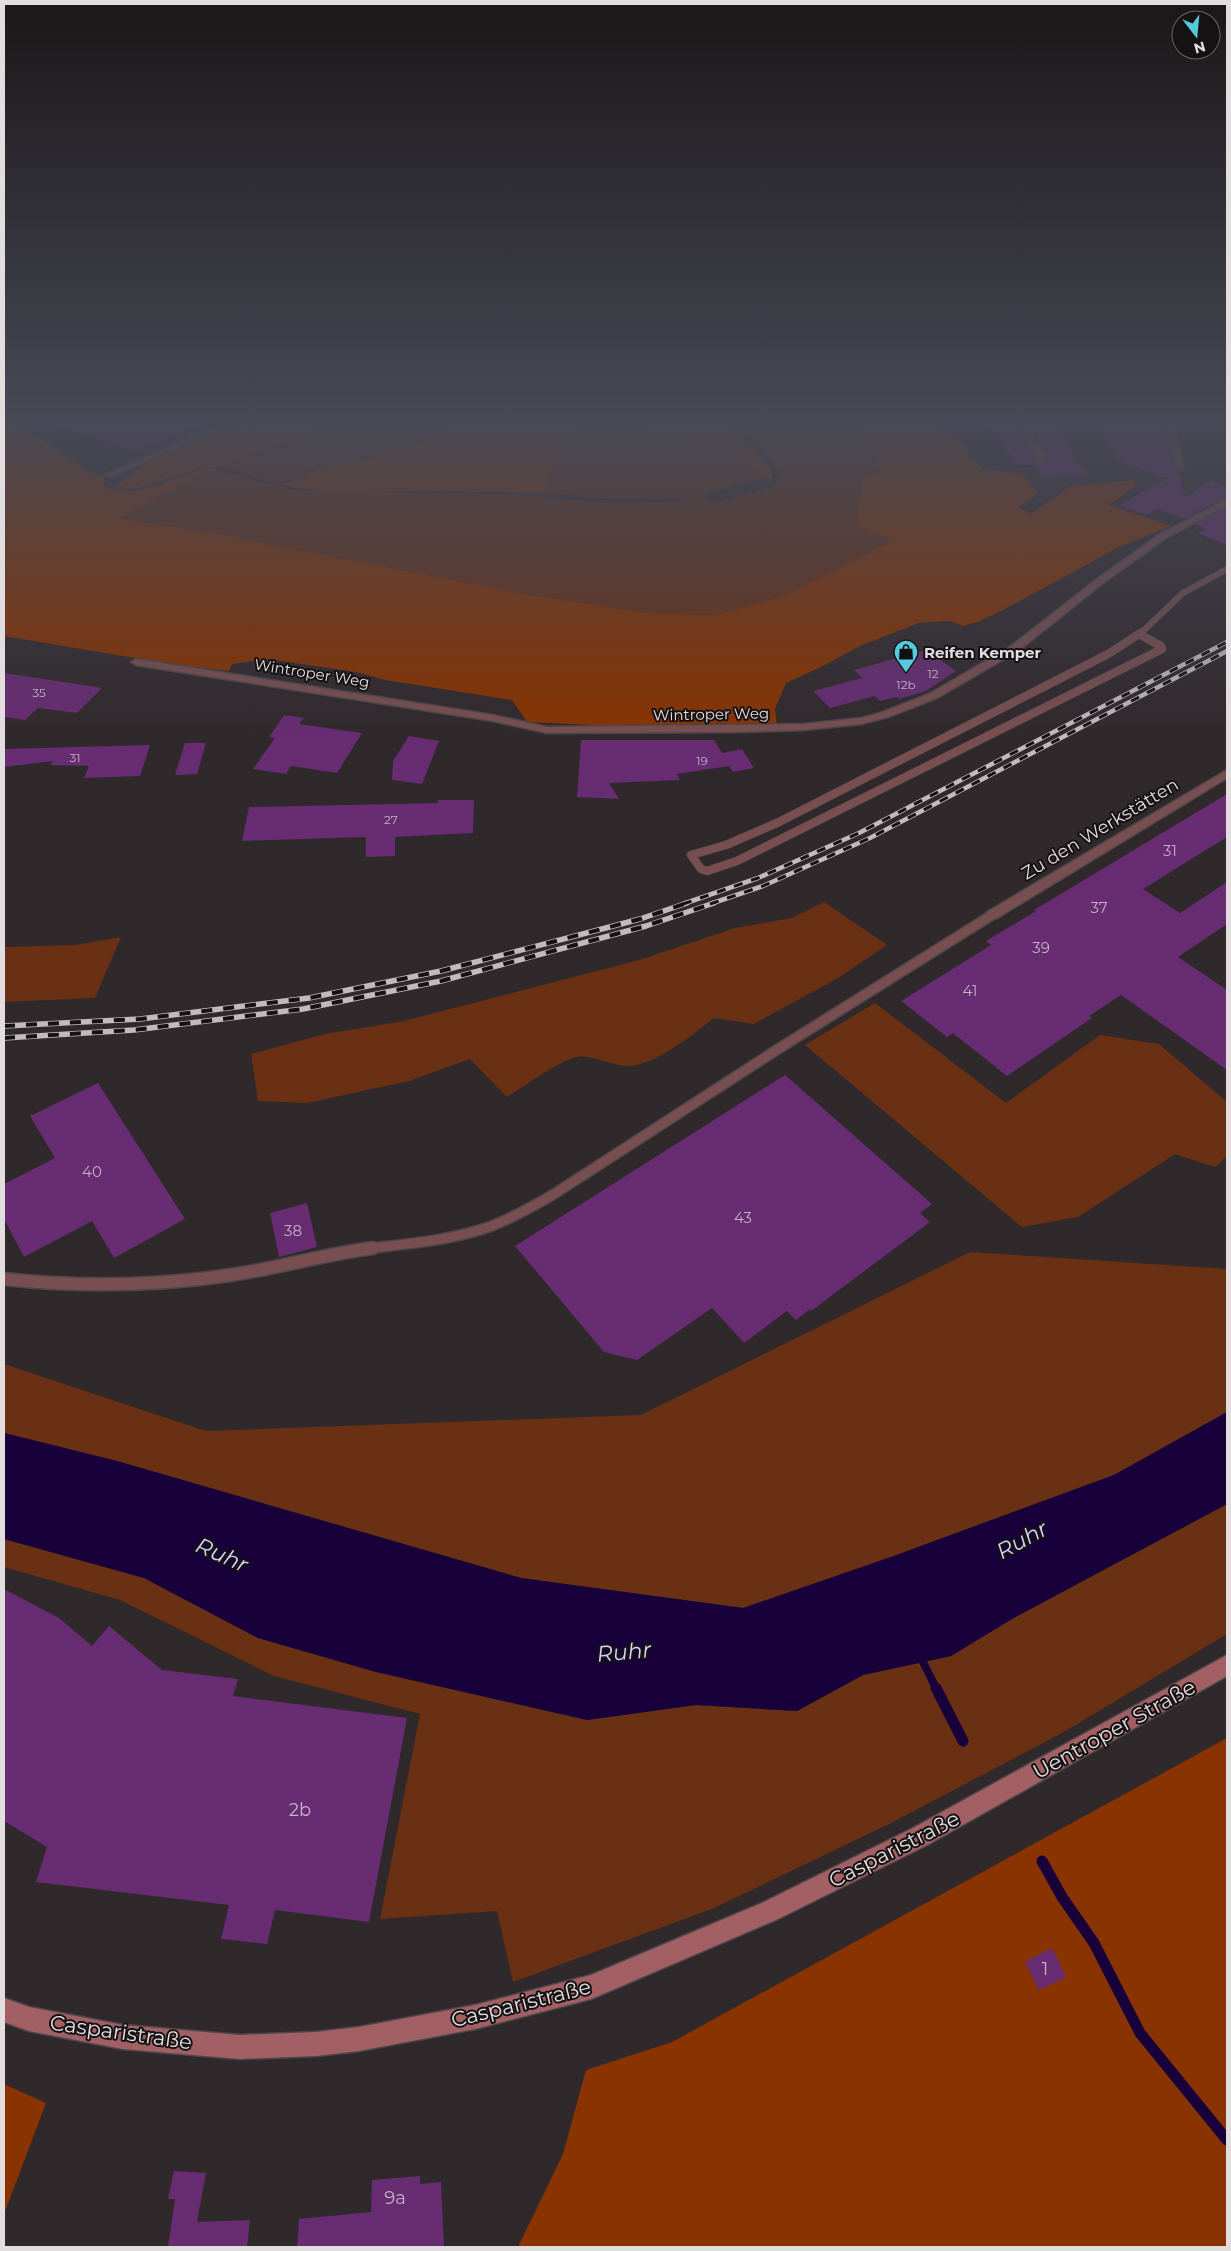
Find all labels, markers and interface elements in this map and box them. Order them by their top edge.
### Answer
north arrow [1171,10,1221,60]
text: N [1192,37,1208,58]
shop icon: Reifen Kemper [893,639,919,673]
place label: Reifen Kemper [924,643,1042,662]
street label: Wintroper Weg [253,655,371,691]
house number: 12 [927,666,939,681]
house number: 12b [896,677,916,692]
house number: 35 [32,685,46,700]
street label: Wintroper Weg [653,703,769,725]
house number: 31 [69,750,81,765]
house number: 19 [696,753,708,768]
street label: Zu den Werkstätten [1018,773,1182,885]
house number: 27 [384,812,398,827]
house number: 31 [1163,841,1177,860]
house number: 37 [1090,898,1108,917]
house number: 39 [1032,938,1050,957]
house number: 41 [963,981,977,1000]
house number: 40 [82,1162,102,1181]
house number: 43 [734,1208,752,1227]
house number: 38 [284,1221,302,1240]
water label: Ruhr [992,1514,1053,1565]
water label: Ruhr [192,1532,253,1579]
water label: Ruhr [596,1636,653,1668]
street label: Uentroper Straße [1028,1674,1200,1784]
house number: 2b [289,1799,311,1821]
street label: Casparistraße [824,1805,964,1893]
house number: 1 [1042,1958,1048,1980]
street label: Casparistraße [448,1974,594,2032]
street label: Casparistraße [48,2010,194,2054]
house number: 9a [384,2187,406,2209]

